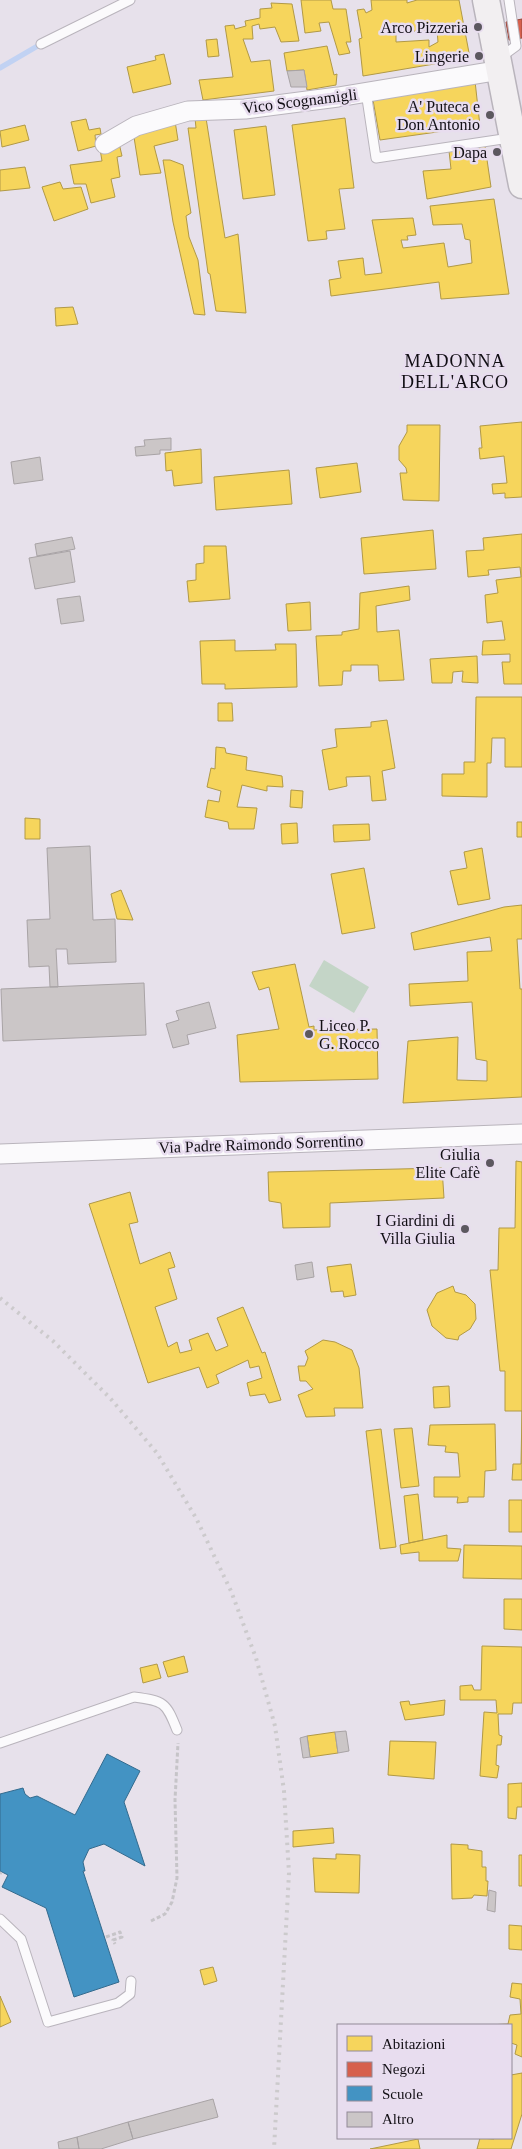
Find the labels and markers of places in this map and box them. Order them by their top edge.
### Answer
place label: Arco Pizzeria [380,19,468,36]
marker: Arco Pizzeria [472,21,484,33]
place label: Lingerie [415,48,469,66]
marker: Lingerie [473,50,485,62]
place label: A' Puteca e Don Antonio [397,98,480,133]
marker: A' Puteca e Don Antonio [484,109,496,121]
place label: Dapa [453,144,487,162]
marker: Dapa [491,146,503,158]
place label: Liceo P. G. Rocco [319,1017,379,1052]
marker: Liceo P. G. Rocco [303,1028,315,1040]
place label: Giulia Elite Cafè [416,1146,480,1181]
marker: Giulia Elite Cafè [484,1157,496,1169]
place label: I Giardini di Villa Giulia [376,1212,456,1247]
marker: I Giardini di Villa Giulia [459,1223,471,1235]

